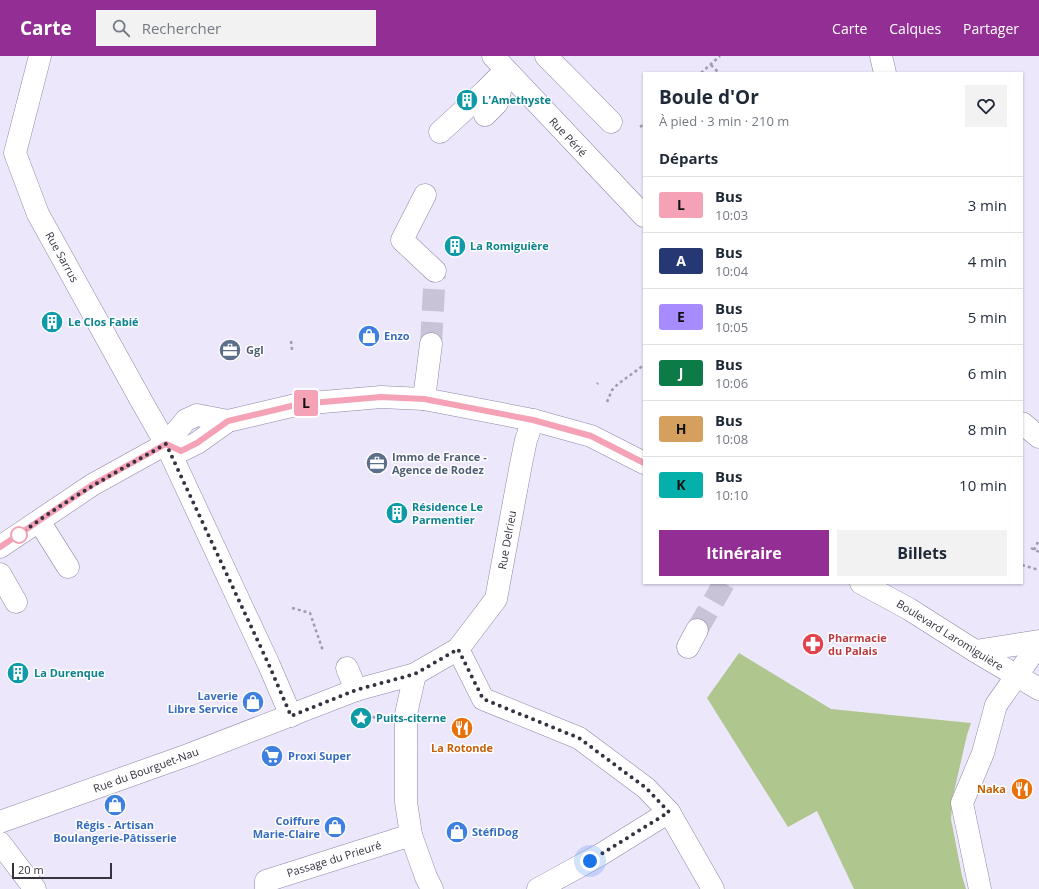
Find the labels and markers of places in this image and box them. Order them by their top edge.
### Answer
building icon: L'Amethyste [454,87,480,113]
place label: L'Amethyste [482,92,552,107]
building icon: La Romiguière [442,233,468,259]
place label: La Romiguière [470,238,549,253]
building icon: Le Clos Fabié [39,309,65,335]
place label: Le Clos Fabié [68,314,139,329]
shop icon: Enzo [356,323,382,349]
place label: Enzo [384,328,410,343]
office icon: Ggl [217,337,243,363]
place label: Ggl [246,342,264,357]
place label: Immo de France - Agence de Rodez [392,449,487,477]
office icon: Immo de France - Agence de Rodez [364,450,390,476]
place label: Résidence Le Parmentier [412,499,484,527]
building icon: Résidence Le Parmentier [384,500,410,526]
unlabelled marker [10,526,28,544]
place label: Pharmacie du Palais [828,630,887,658]
pharmacy icon: Pharmacie du Palais [800,631,826,657]
building icon: La Durenque [5,660,31,686]
place label: La Durenque [34,665,105,680]
place label: Laverie Libre Service [168,688,238,716]
shop icon: Laverie Libre Service [240,689,266,715]
place icon: Puits-citerne [348,705,374,731]
place label: Puits-citerne [376,710,447,725]
restaurant icon: La Rotonde [449,715,475,741]
place label: La Rotonde [431,740,494,755]
supermarket icon: Proxi Super [259,743,285,769]
place label: Proxi Super [288,748,351,763]
restaurant icon: Naka [1009,776,1035,802]
place label: Naka [977,781,1006,796]
shop icon: Régis - Artisan Boulangerie-Pâtisserie [102,792,128,818]
place label: Coiffure Marie-Claire [253,813,320,841]
shop icon: Coiffure Marie-Claire [322,814,348,840]
place label: Régis - Artisan Boulangerie-Pâtisserie [53,817,177,845]
shop icon: StéfiDog [444,819,470,845]
place label: StéfiDog [472,824,519,839]

